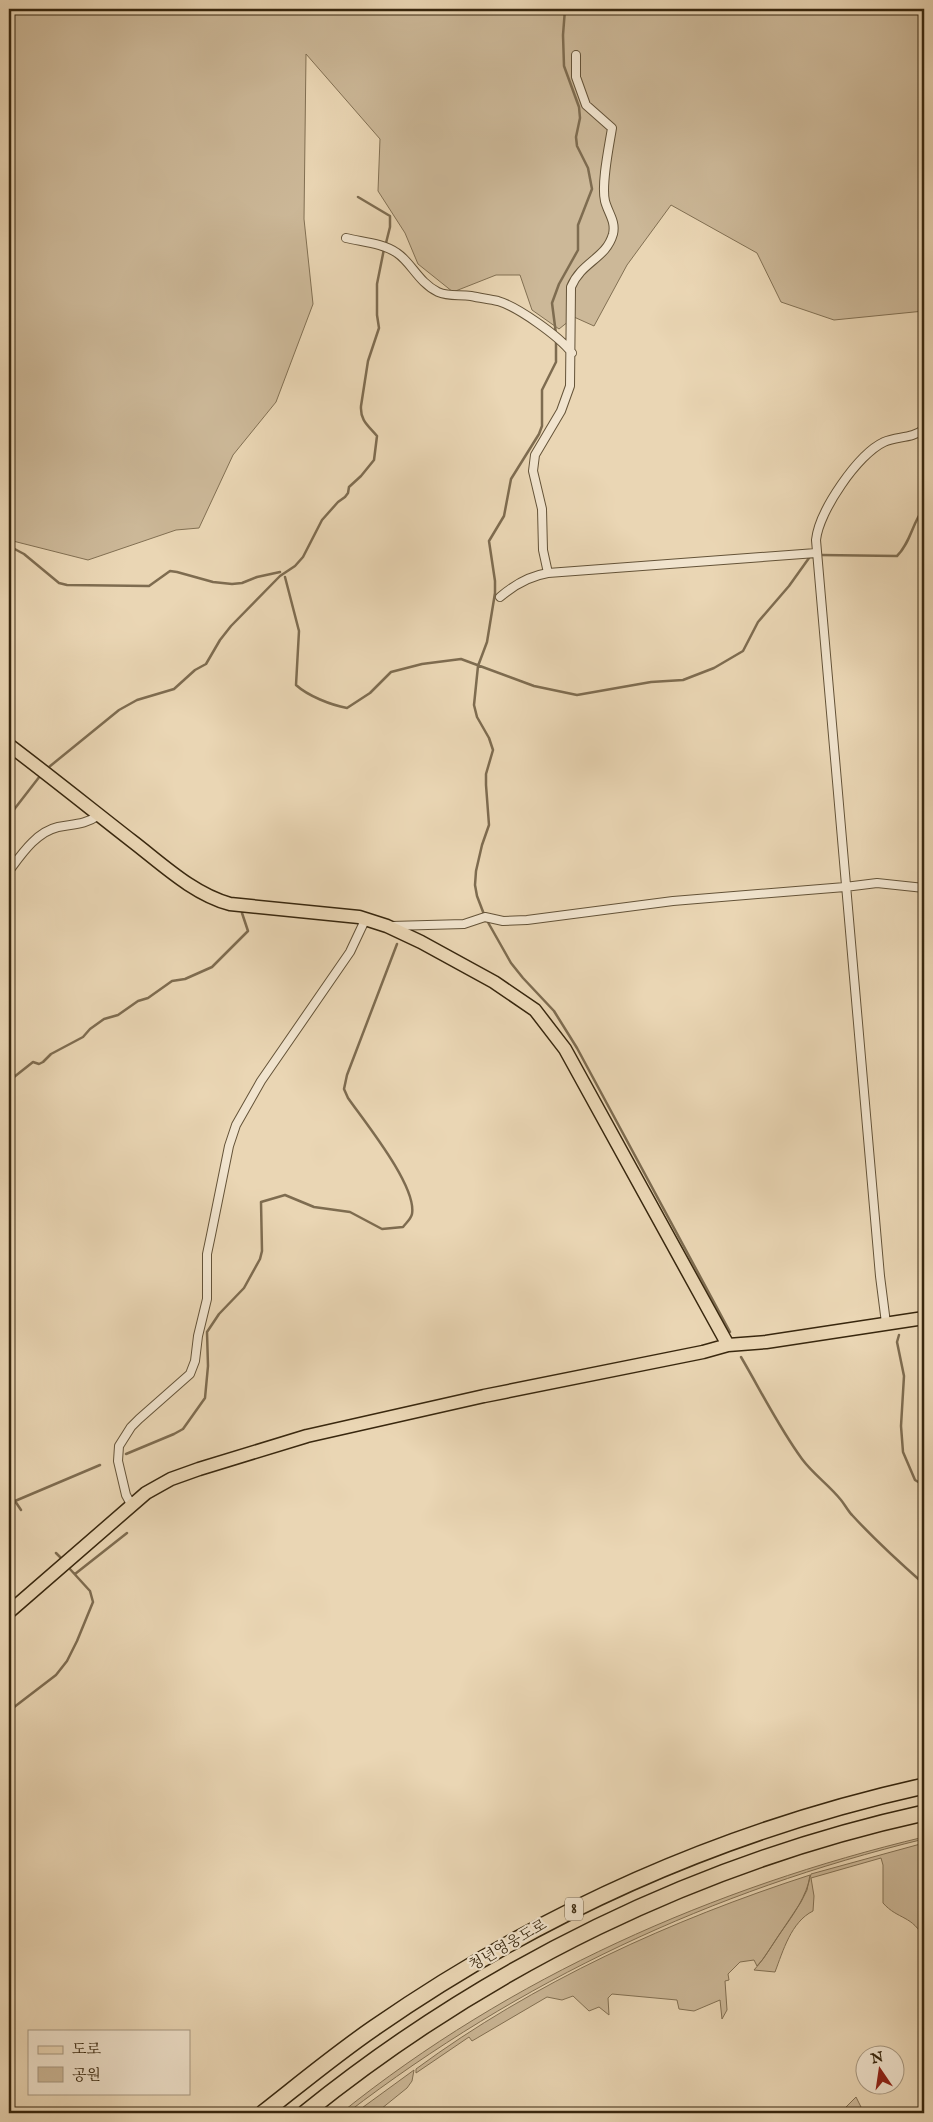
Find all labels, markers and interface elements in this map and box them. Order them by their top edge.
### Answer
road number: 8 [565,1898,583,1920]
street label: 청년영웅도로 [466,1915,551,1975]
legend [28,2030,190,2094]
text: 도로 [72,2040,101,2059]
north arrow [856,2044,906,2094]
text: N [868,2048,885,2069]
text: 공원 [72,2066,101,2085]

